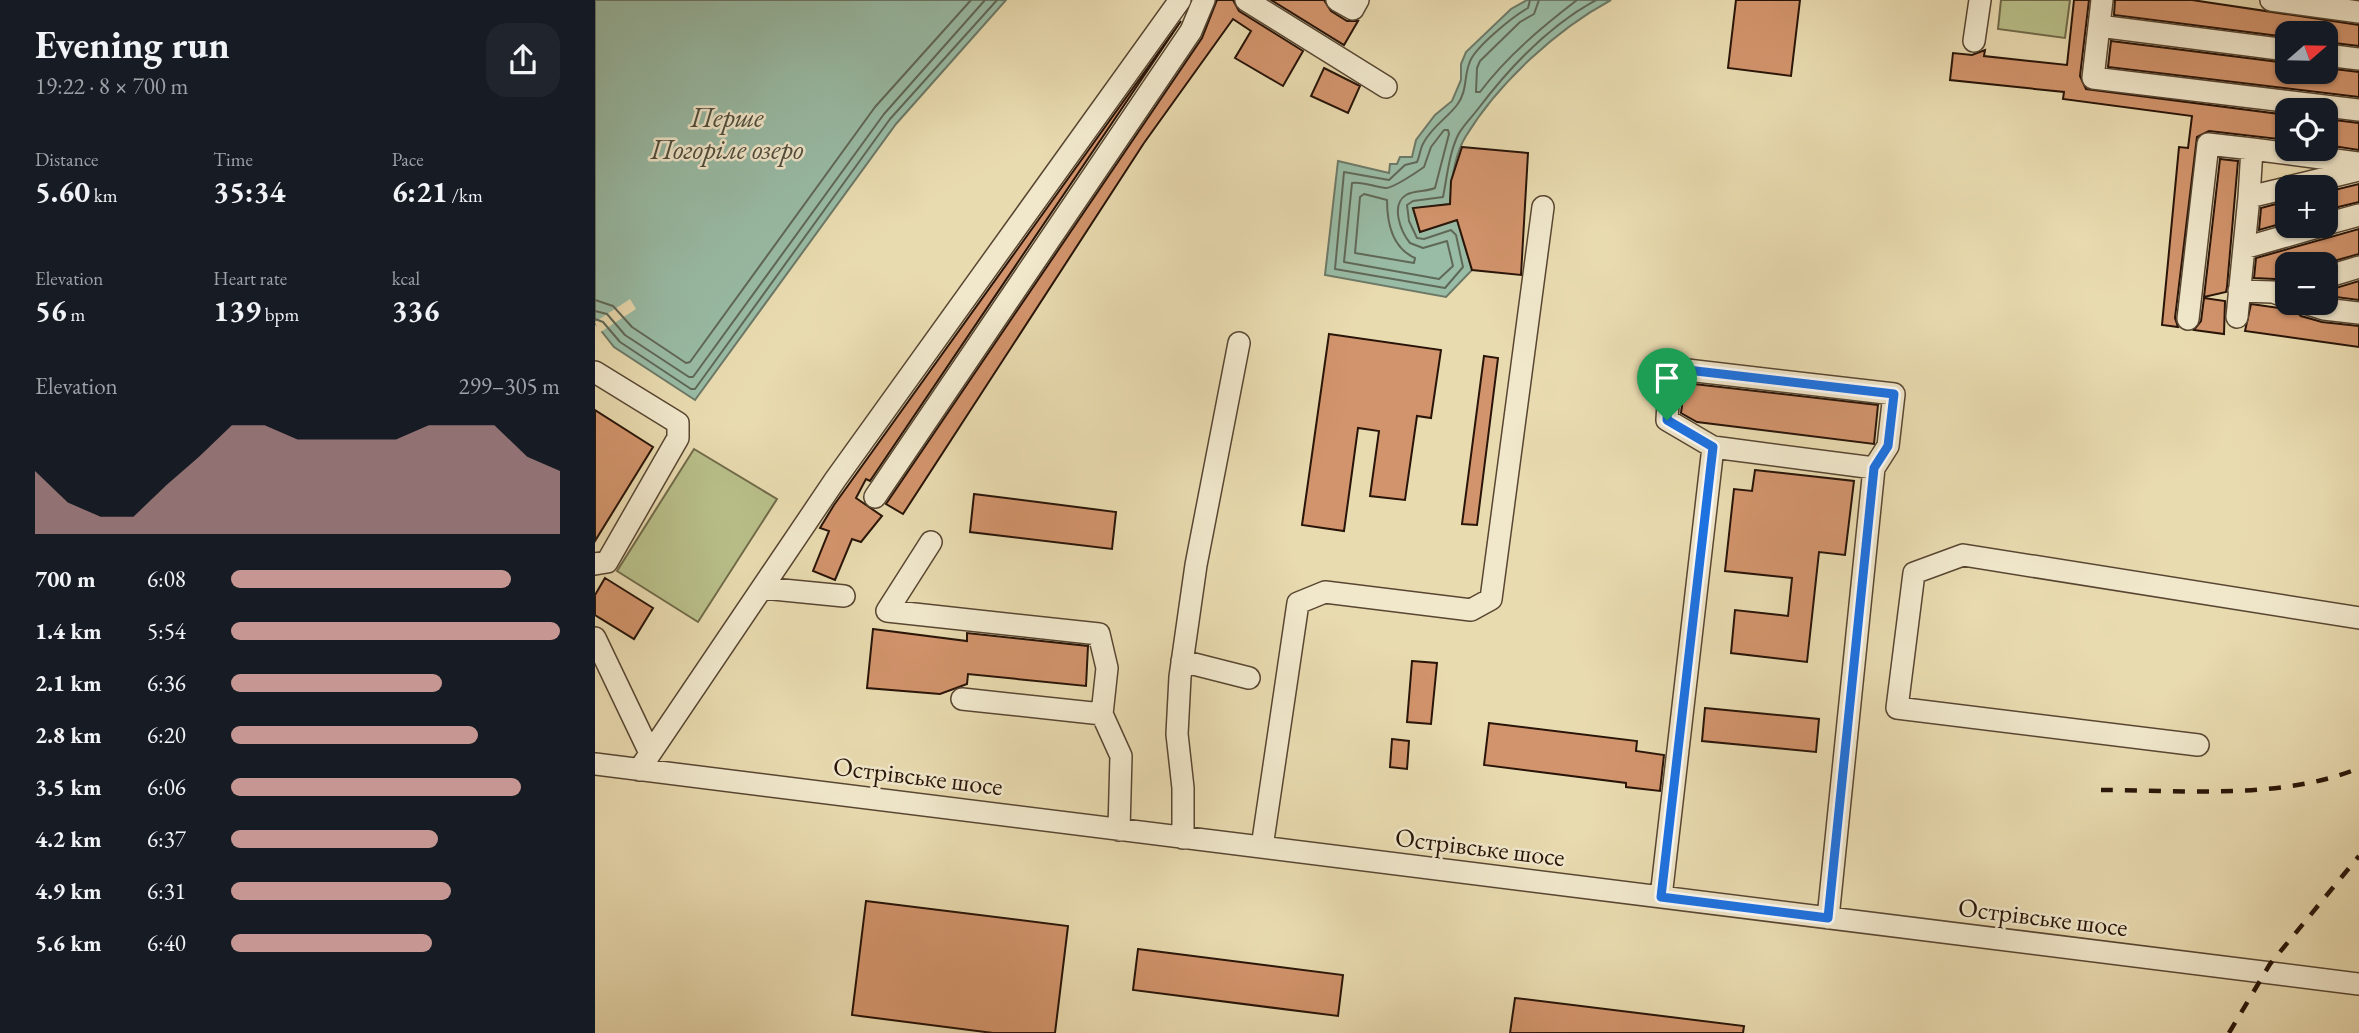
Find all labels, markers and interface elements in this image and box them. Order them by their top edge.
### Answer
text: Evening run [35,20,230,69]
north arrow [2275,21,2338,84]
map controls [2275,21,2338,315]
button: share [486,23,560,97]
text: 19:22 · 8 × 700 m [35,71,188,101]
button: locate [2275,98,2338,161]
water label: Перше Погоріле озеро [649,99,804,167]
text: Distance [35,147,98,172]
text: Time [213,147,253,172]
text: Pace [392,147,424,172]
text: 5.60 [35,172,90,211]
text: 35:34 [213,172,285,211]
text: 6:21 [392,172,448,211]
button: + [2275,175,2338,238]
text: km [90,183,118,208]
text: /km [448,183,483,208]
button: − [2275,252,2338,315]
text: Elevation [35,266,103,291]
text: Heart rate [213,266,287,291]
text: kcal [392,266,420,291]
text: 56 [35,291,67,330]
text: 139 [213,291,261,330]
text: 336 [392,291,439,330]
text: m [67,302,85,327]
text: bpm [261,302,299,327]
pin [1637,348,1697,420]
icon: arrive [1648,359,1686,397]
text: Elevation [35,371,118,401]
text: 299–305 m [459,371,560,401]
text: 700 m [35,564,96,594]
text: 6:08 [147,564,186,594]
text: 1.4 km [35,616,102,646]
text: 5:54 [147,616,186,646]
text: 2.1 km [35,668,102,698]
text: 6:36 [147,668,186,698]
text: 2.8 km [35,720,102,750]
text: 6:20 [147,720,186,750]
street label: Острівське шосе [831,749,1005,803]
text: 3.5 km [35,772,102,802]
text: 6:06 [147,772,186,802]
street label: Острівське шосе [1393,820,1567,874]
text: 4.2 km [35,824,102,854]
text: 6:37 [147,824,186,854]
text: 4.9 km [35,876,102,906]
text: 6:31 [147,876,186,906]
street label: Острівське шосе [1956,890,2130,944]
text: 5.6 km [35,928,102,958]
text: 6:40 [147,928,186,958]

